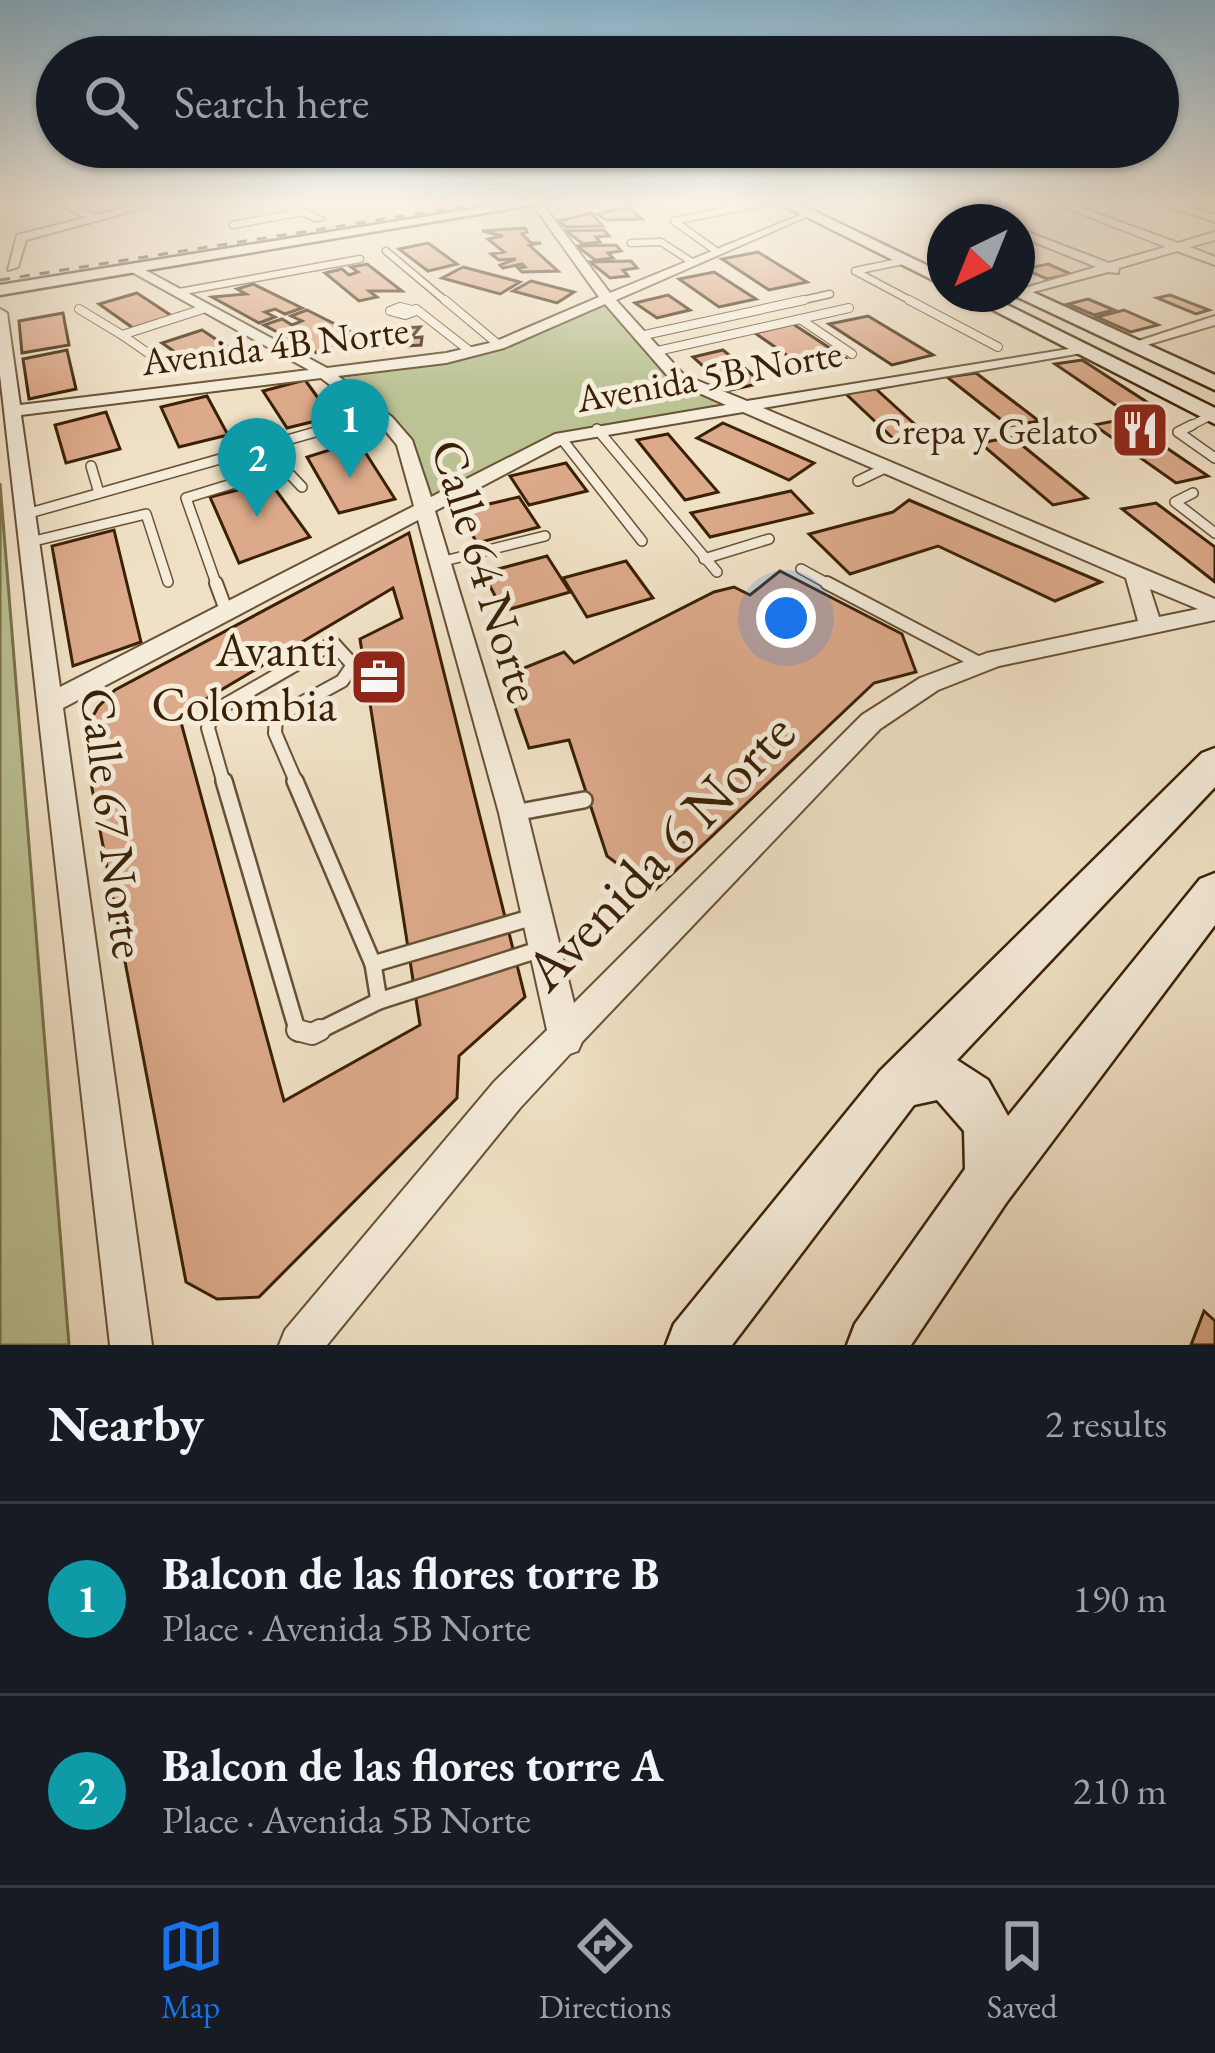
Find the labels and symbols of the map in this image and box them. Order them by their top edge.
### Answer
north arrow [927,204,1035,312]
street label: Avenida 4B Norte [138,304,412,387]
street label: Avenida 5B Norte [571,327,846,424]
pin: 1 [311,379,389,478]
restaurant icon: Crepa y Gelato [1109,399,1171,461]
place label: Crepa y Gelato [874,405,1098,456]
pin: 2 [218,418,296,517]
street label: Calle 64 Norte [418,432,556,710]
your location [756,588,816,648]
place label: Avanti Colombia [152,618,338,735]
office icon: Avanti Colombia [348,646,410,708]
street label: Calle 67 Norte [67,684,161,962]
street label: Avenida 6 Norte [507,696,811,1007]

